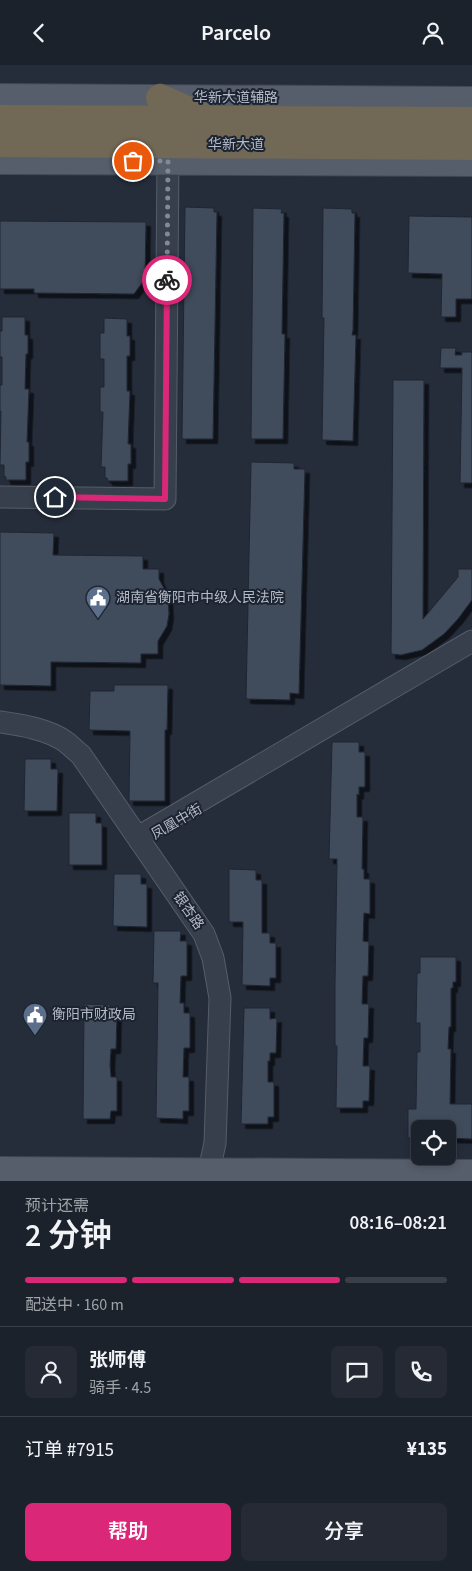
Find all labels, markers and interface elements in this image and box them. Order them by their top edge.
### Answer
text: Parcelo [201,17,271,49]
icon: back [25,19,53,47]
icon: person [419,19,447,47]
street label: 华新大道辅路 [194,88,278,108]
street label: 华新大道 [208,135,264,155]
pin [112,140,154,182]
icon: bag [119,147,147,175]
courier [142,255,192,305]
icon: bike [153,266,181,294]
pin [34,476,76,518]
icon: home [41,483,69,511]
public building icon: 湖南省衡阳市中级人民法院 [85,585,111,619]
place label: 湖南省衡阳市中级人民法院 [116,588,284,608]
street label: 凤凰中街 [148,799,206,845]
street label: 银杏路 [168,888,208,934]
public building icon: 衡阳市财政局 [22,1002,48,1036]
place label: 衡阳市财政局 [52,1005,136,1025]
map controls [411,1120,456,1165]
button: locate [411,1120,456,1165]
text: 预计还需 [25,1195,89,1217]
text: 08:16–08:21 [349,1210,447,1237]
text: 2 分钟 [25,1213,112,1259]
text: 配送中 · 160 m [25,1294,124,1316]
button: person [25,1346,77,1398]
button: chat [331,1346,383,1398]
button: phone [395,1346,447,1398]
text: 张师傅 [89,1347,146,1374]
text: 骑手 · 4.5 [89,1377,151,1399]
text: ¥135 [407,1436,447,1463]
text: 订单 #7915 [25,1437,114,1464]
button: 帮助 [25,1503,231,1561]
button: 分享 [241,1503,447,1561]

